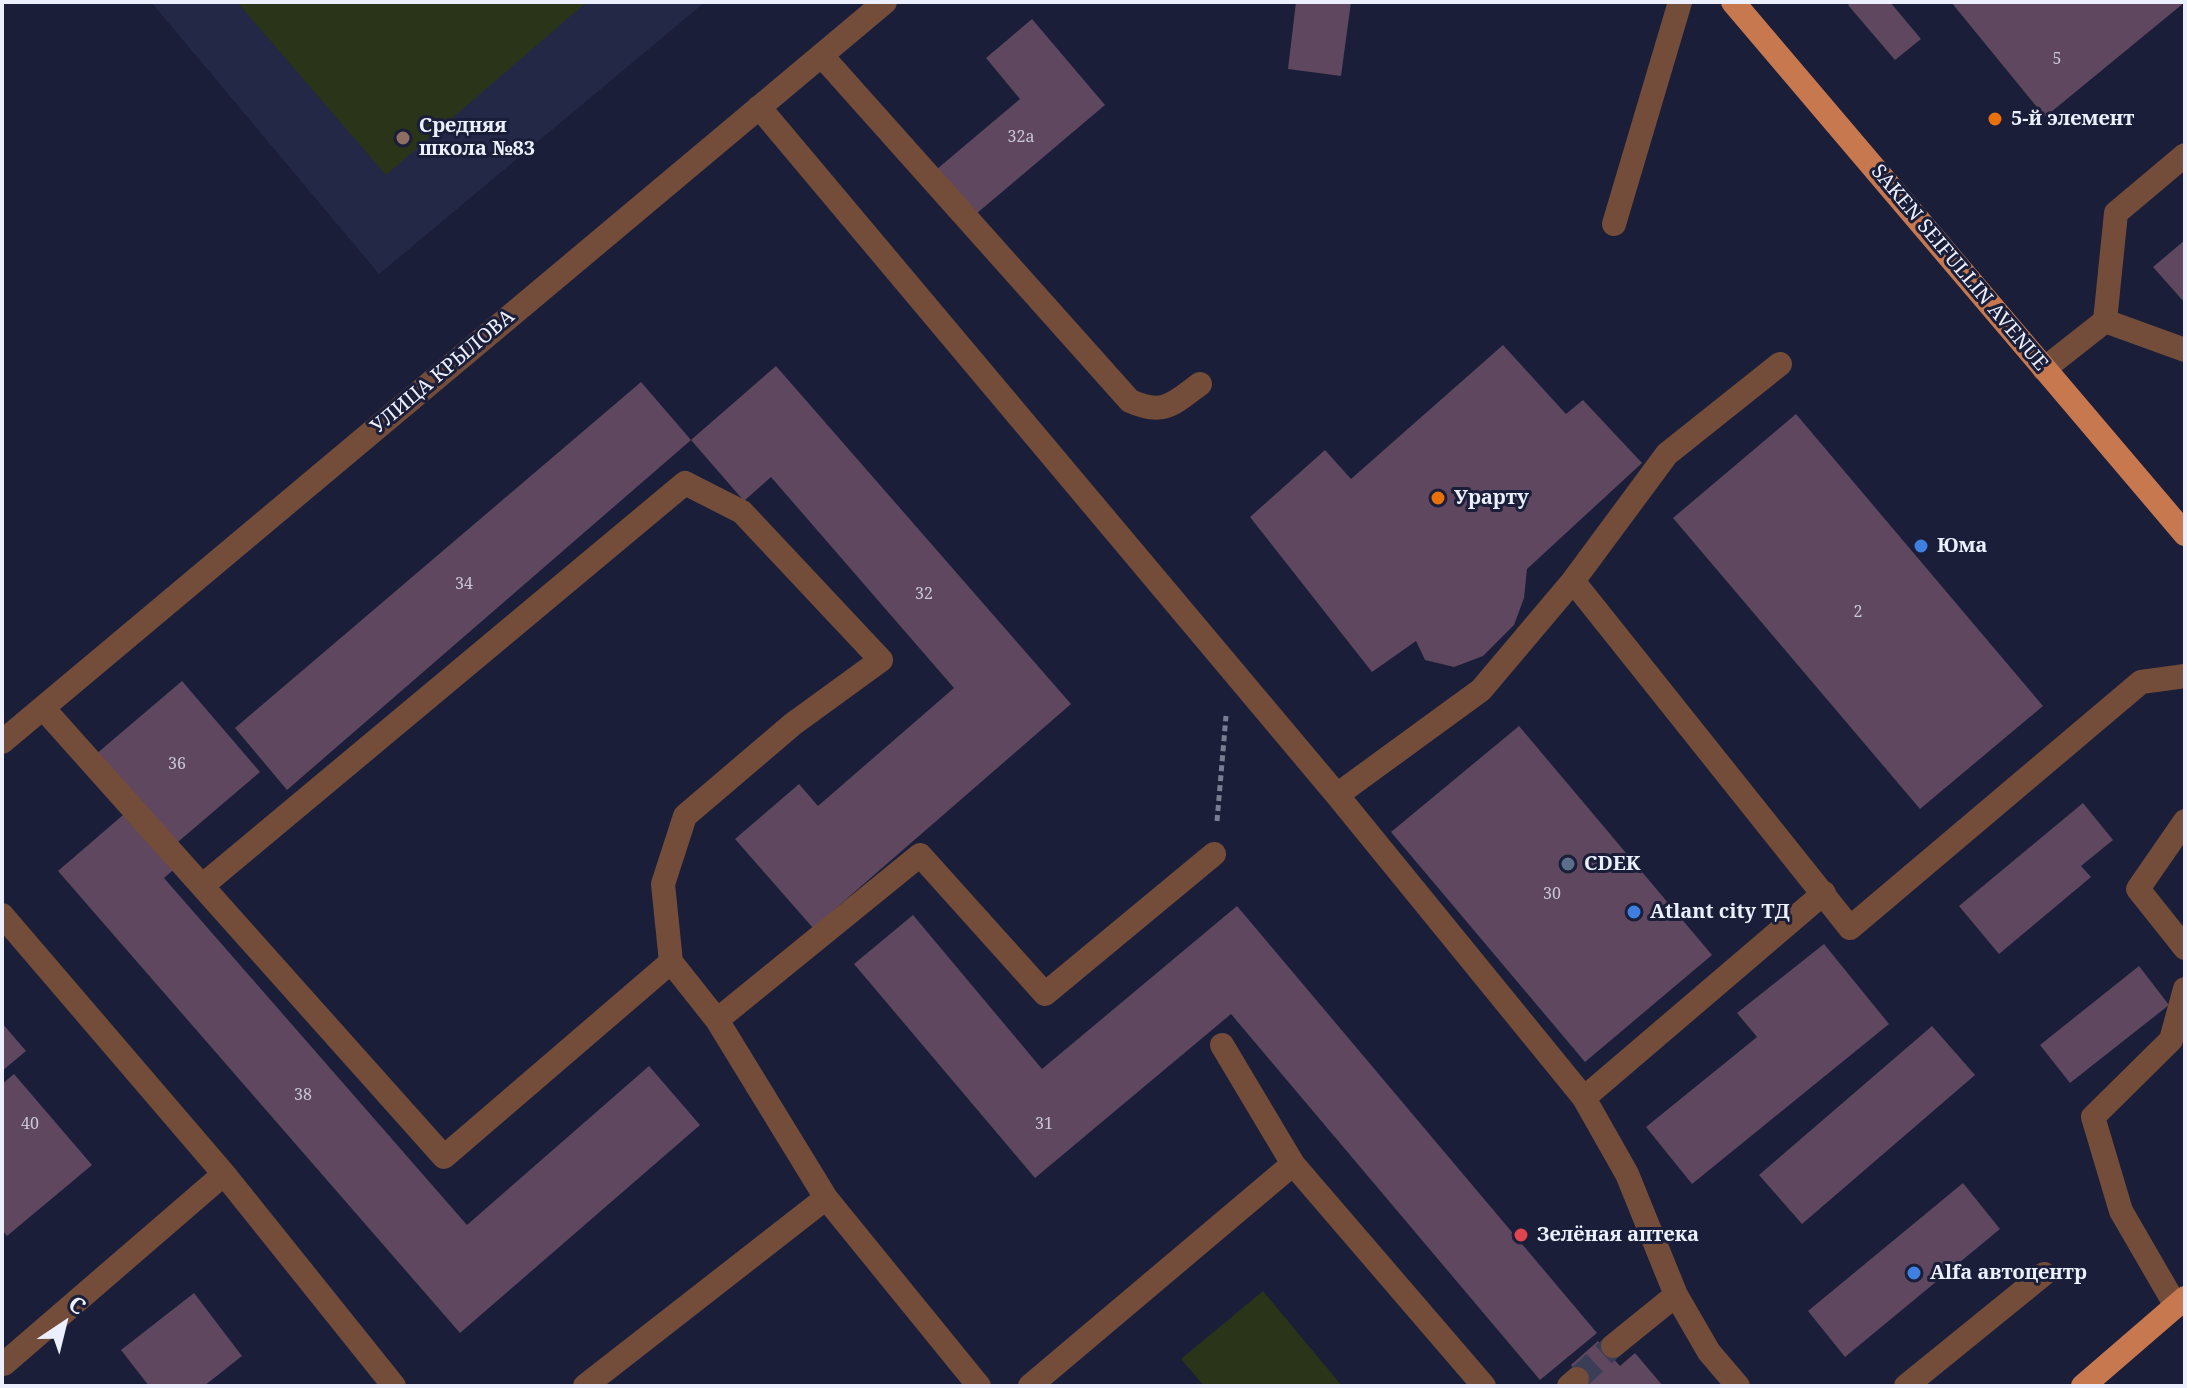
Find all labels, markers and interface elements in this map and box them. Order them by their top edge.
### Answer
house number: 5 [2053,49,2061,69]
place label: 5-й элемент [2011,107,2134,131]
marker: 5-й элемент [1986,110,2004,128]
place label: Средняя школа №83 [419,114,535,161]
house number: 32а [1007,127,1035,147]
marker: Средняя школа №83 [394,129,412,147]
street label: SAKEN SEIFULLIN AVENUE [1866,160,2052,376]
street label: УЛИЦА КРЫЛОВА [366,305,520,439]
place label: Урарту [1454,486,1529,510]
marker: Урарту [1429,489,1447,507]
place label: Юма [1937,534,1987,558]
marker: Юма [1912,537,1930,555]
house number: 34 [455,574,473,594]
house number: 32 [915,584,933,604]
house number: 2 [1854,602,1862,622]
house number: 36 [168,754,186,774]
place label: CDEK [1584,852,1640,876]
marker: CDEK [1559,855,1577,873]
house number: 30 [1543,884,1561,904]
place label: Atlant city ТД [1650,900,1790,924]
marker: Atlant city ТД [1625,903,1643,921]
house number: 38 [294,1085,312,1105]
house number: 40 [21,1114,39,1134]
house number: 31 [1035,1114,1053,1134]
place label: Зелёная аптека [1537,1223,1699,1247]
marker: Зелёная аптека [1512,1226,1530,1244]
place label: Alfa автоцентр [1930,1261,2087,1285]
marker: Alfa автоцентр [1905,1264,1923,1282]
north arrow [24,1284,104,1364]
text: С [63,1288,92,1321]

